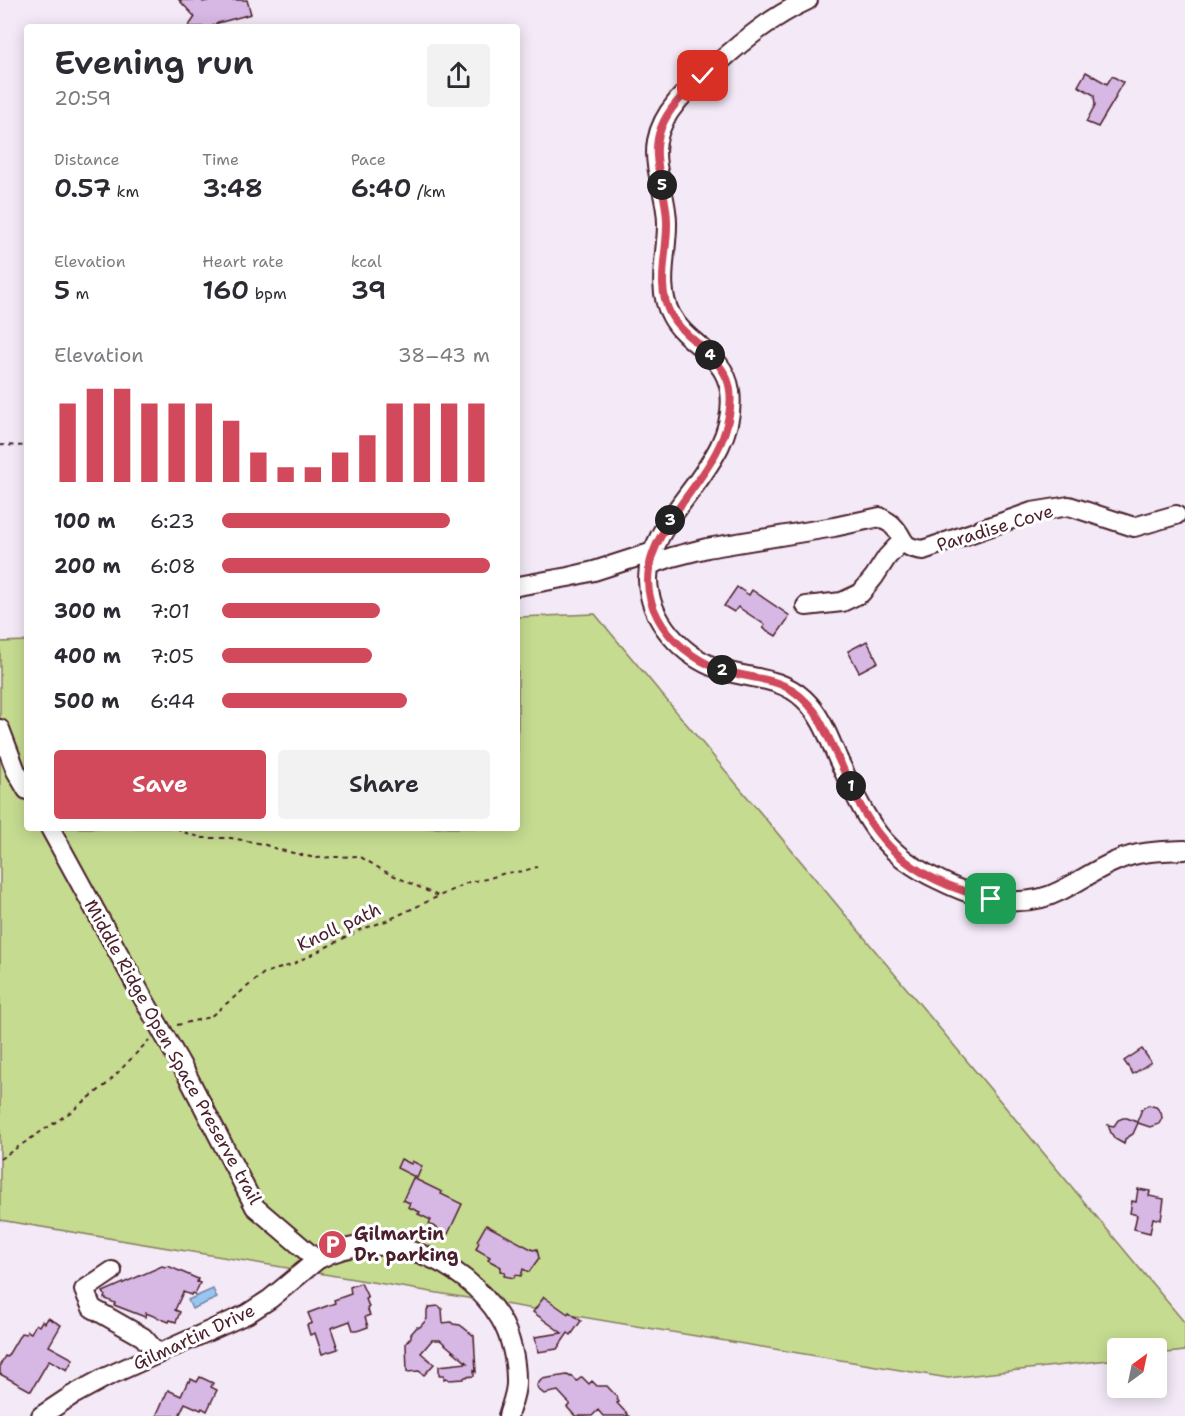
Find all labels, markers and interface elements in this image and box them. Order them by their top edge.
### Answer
text: Evening run [54,40,254,85]
button: share [427,44,490,107]
pin [677,50,728,101]
icon: check [686,59,719,92]
text: 20:59 [54,85,111,111]
text: Distance [54,149,120,170]
text: Time [202,149,239,170]
text: Pace [351,149,386,170]
text: 0.57 [54,170,111,205]
text: 3:48 [202,170,263,205]
text: 6:40 [351,170,412,205]
pin: 5 [647,170,677,200]
text: 5 [657,174,667,195]
text: km [111,181,139,202]
text: /km [412,181,446,202]
text: Elevation [54,251,126,272]
text: Heart rate [202,251,284,272]
text: kcal [351,251,382,272]
text: 5 [54,272,70,307]
text: 160 [202,272,249,307]
text: 39 [351,272,386,307]
text: m [70,283,89,304]
text: bpm [249,283,287,304]
pin: 4 [695,340,725,370]
text: Elevation [54,342,144,368]
text: 38–43 m [398,342,490,368]
text: 4 [704,344,716,365]
street label: Paradise Cove [934,499,1056,557]
pin: 3 [655,505,685,535]
text: 100 m [54,508,116,534]
text: 6:23 [150,508,195,534]
text: 3 [664,509,676,530]
text: 200 m [54,553,121,579]
text: 6:08 [150,553,196,579]
text: 300 m [54,598,121,624]
text: 7:01 [150,598,190,624]
text: 400 m [54,643,121,669]
text: 7:05 [150,643,194,669]
pin: 2 [707,655,737,685]
text: 2 [716,659,728,680]
text: 500 m [54,688,120,714]
text: 6:44 [150,688,195,714]
button: Save [54,750,266,819]
button: Share [278,750,490,819]
pin: 1 [836,771,866,801]
text: 1 [847,775,855,796]
pin [965,873,1016,924]
icon: arrive [974,882,1007,915]
street label: Middle Ridge Open Space Preserve trail [79,895,267,1209]
street label: Knoll path [293,897,385,957]
place label: Gilmartin Dr. parking [354,1222,459,1267]
parking icon: Gilmartin Dr. parking [317,1228,349,1260]
street label: Gilmartin Drive [129,1298,259,1376]
north arrow [1107,1338,1167,1398]
map controls [1107,1338,1167,1398]

